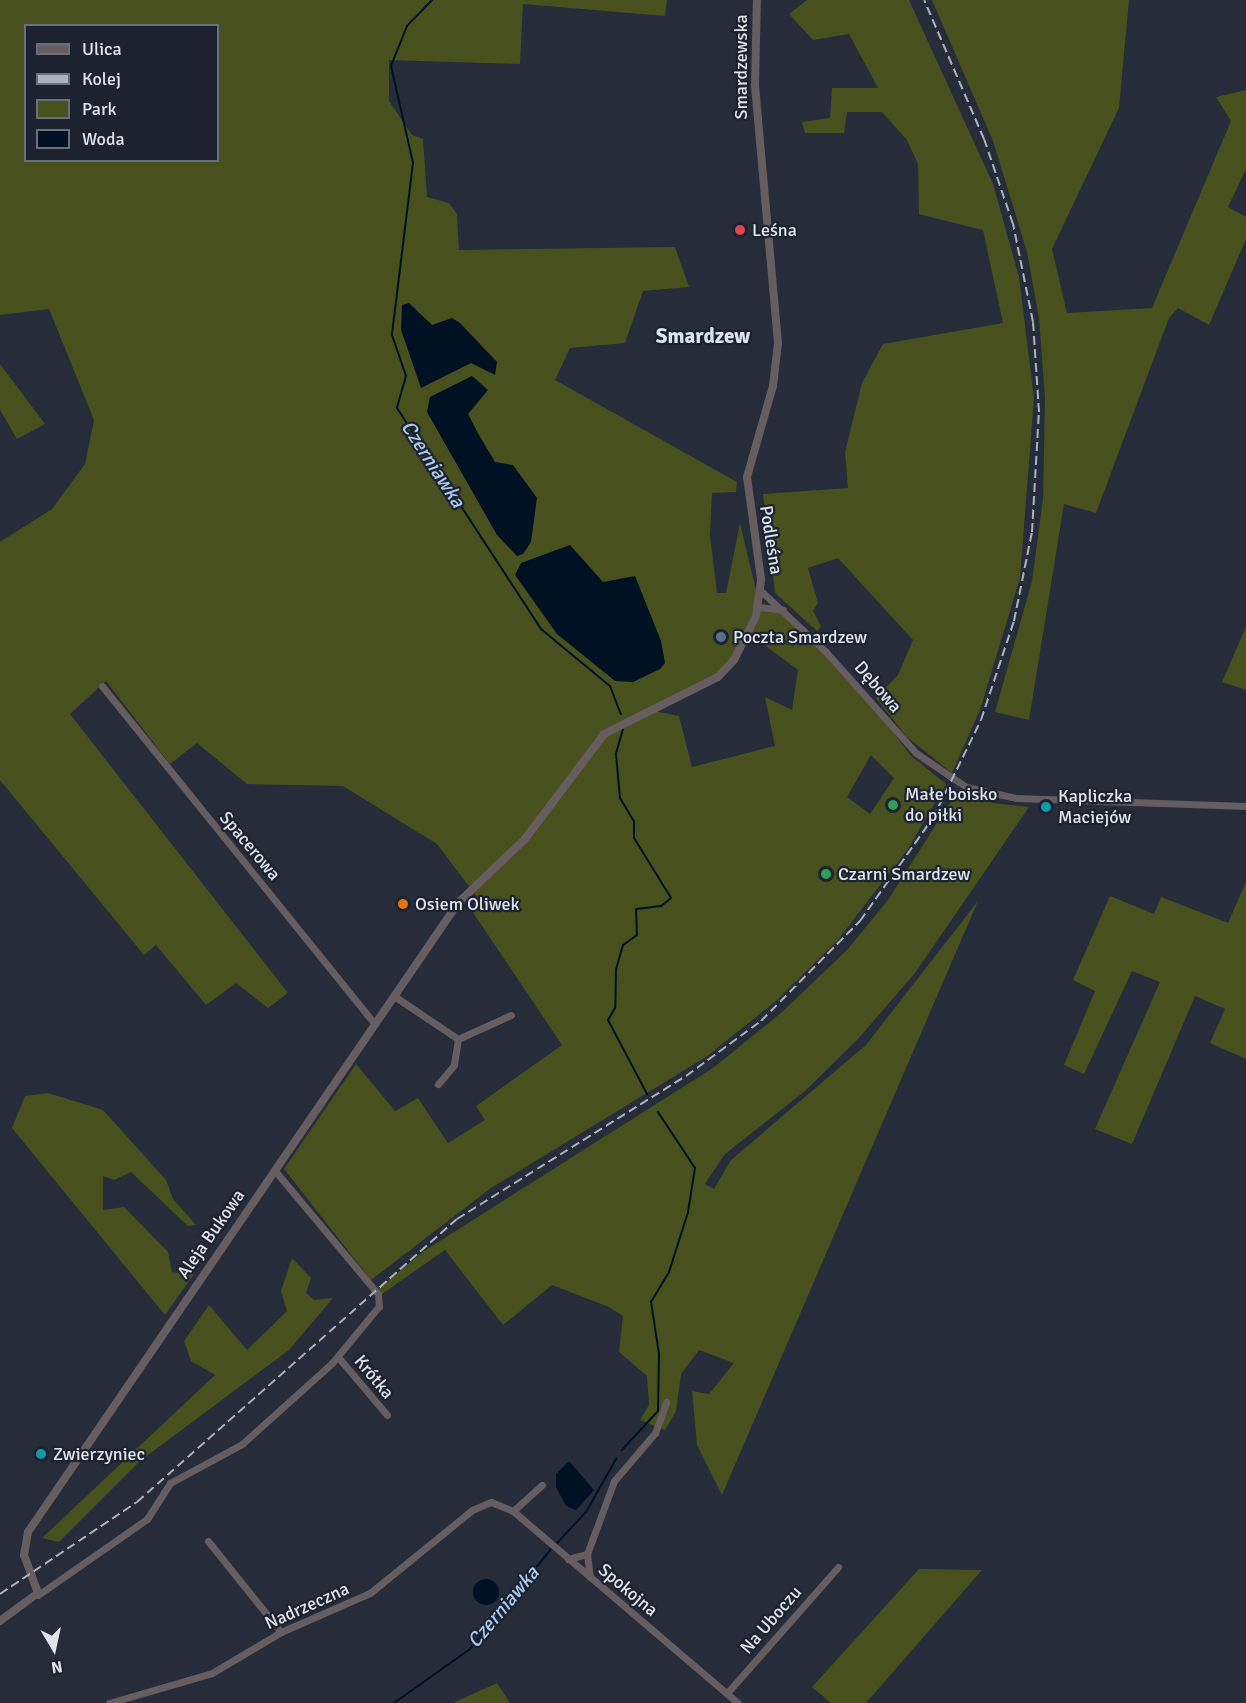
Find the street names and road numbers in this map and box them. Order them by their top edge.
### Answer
street label: Smardzewska [730,14,752,120]
street label: Podleśna [755,504,787,576]
street label: Dębowa [850,657,906,717]
street label: Spacerowa [215,807,285,885]
street label: Aleja Bukowa [172,1185,250,1283]
street label: Krótka [349,1351,399,1403]
street label: Spokojna [594,1559,662,1621]
street label: Nadrzeczna [262,1578,352,1634]
street label: Na Uboczu [736,1582,806,1658]

